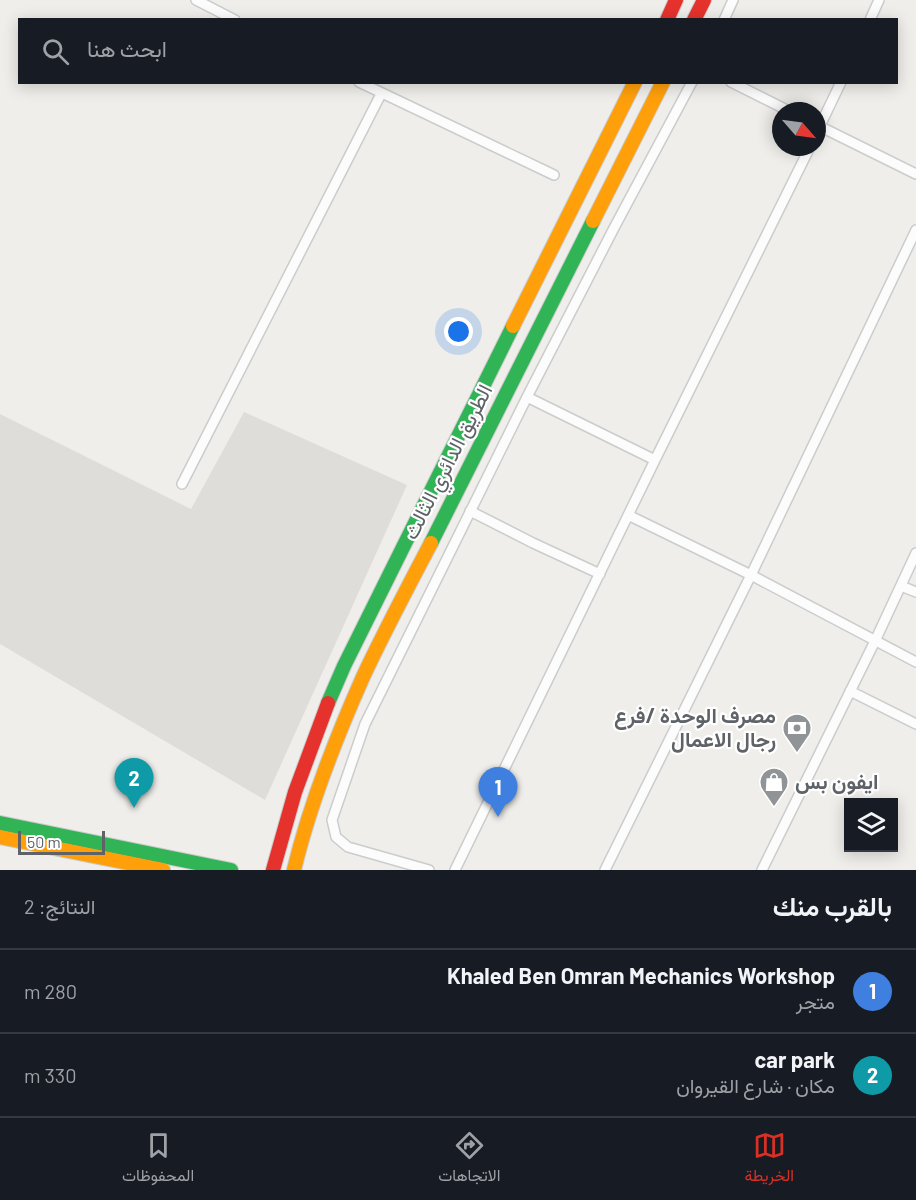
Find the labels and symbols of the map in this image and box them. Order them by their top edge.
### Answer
north arrow [772,102,826,156]
your location [444,317,473,346]
street label: الطريق الدائري الثالث [397,380,502,546]
place label: مصرف الوحدة /فرع رجال الاعمال [614,702,776,753]
bank icon: مصرف الوحدة /فرع رجال الاعمال [781,712,813,754]
pin: 2 [114,758,154,808]
shop icon: ايفون بس [758,766,790,808]
pin: 1 [478,768,518,817]
place label: ايفون بس [795,768,879,795]
scale bar [18,828,105,856]

